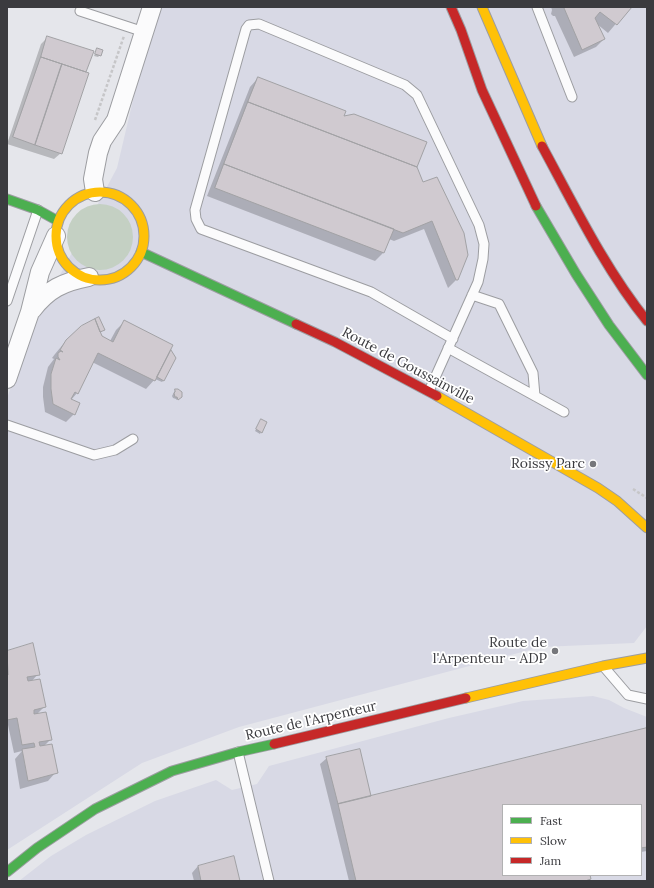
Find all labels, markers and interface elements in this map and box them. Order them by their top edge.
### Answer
street label: Route de Goussainville [339,324,477,408]
place label: Roissy Parc [511,456,585,472]
marker: Roissy Parc [588,459,598,469]
place label: Route de l'Arpenteur - ADP [433,635,547,668]
marker: Route de l'Arpenteur - ADP [550,646,560,656]
street label: Route de l'Arpenteur [244,698,378,744]
legend [502,804,642,876]
text: Fast [540,813,563,828]
text: Slow [540,833,567,848]
text: Jam [540,853,561,868]

